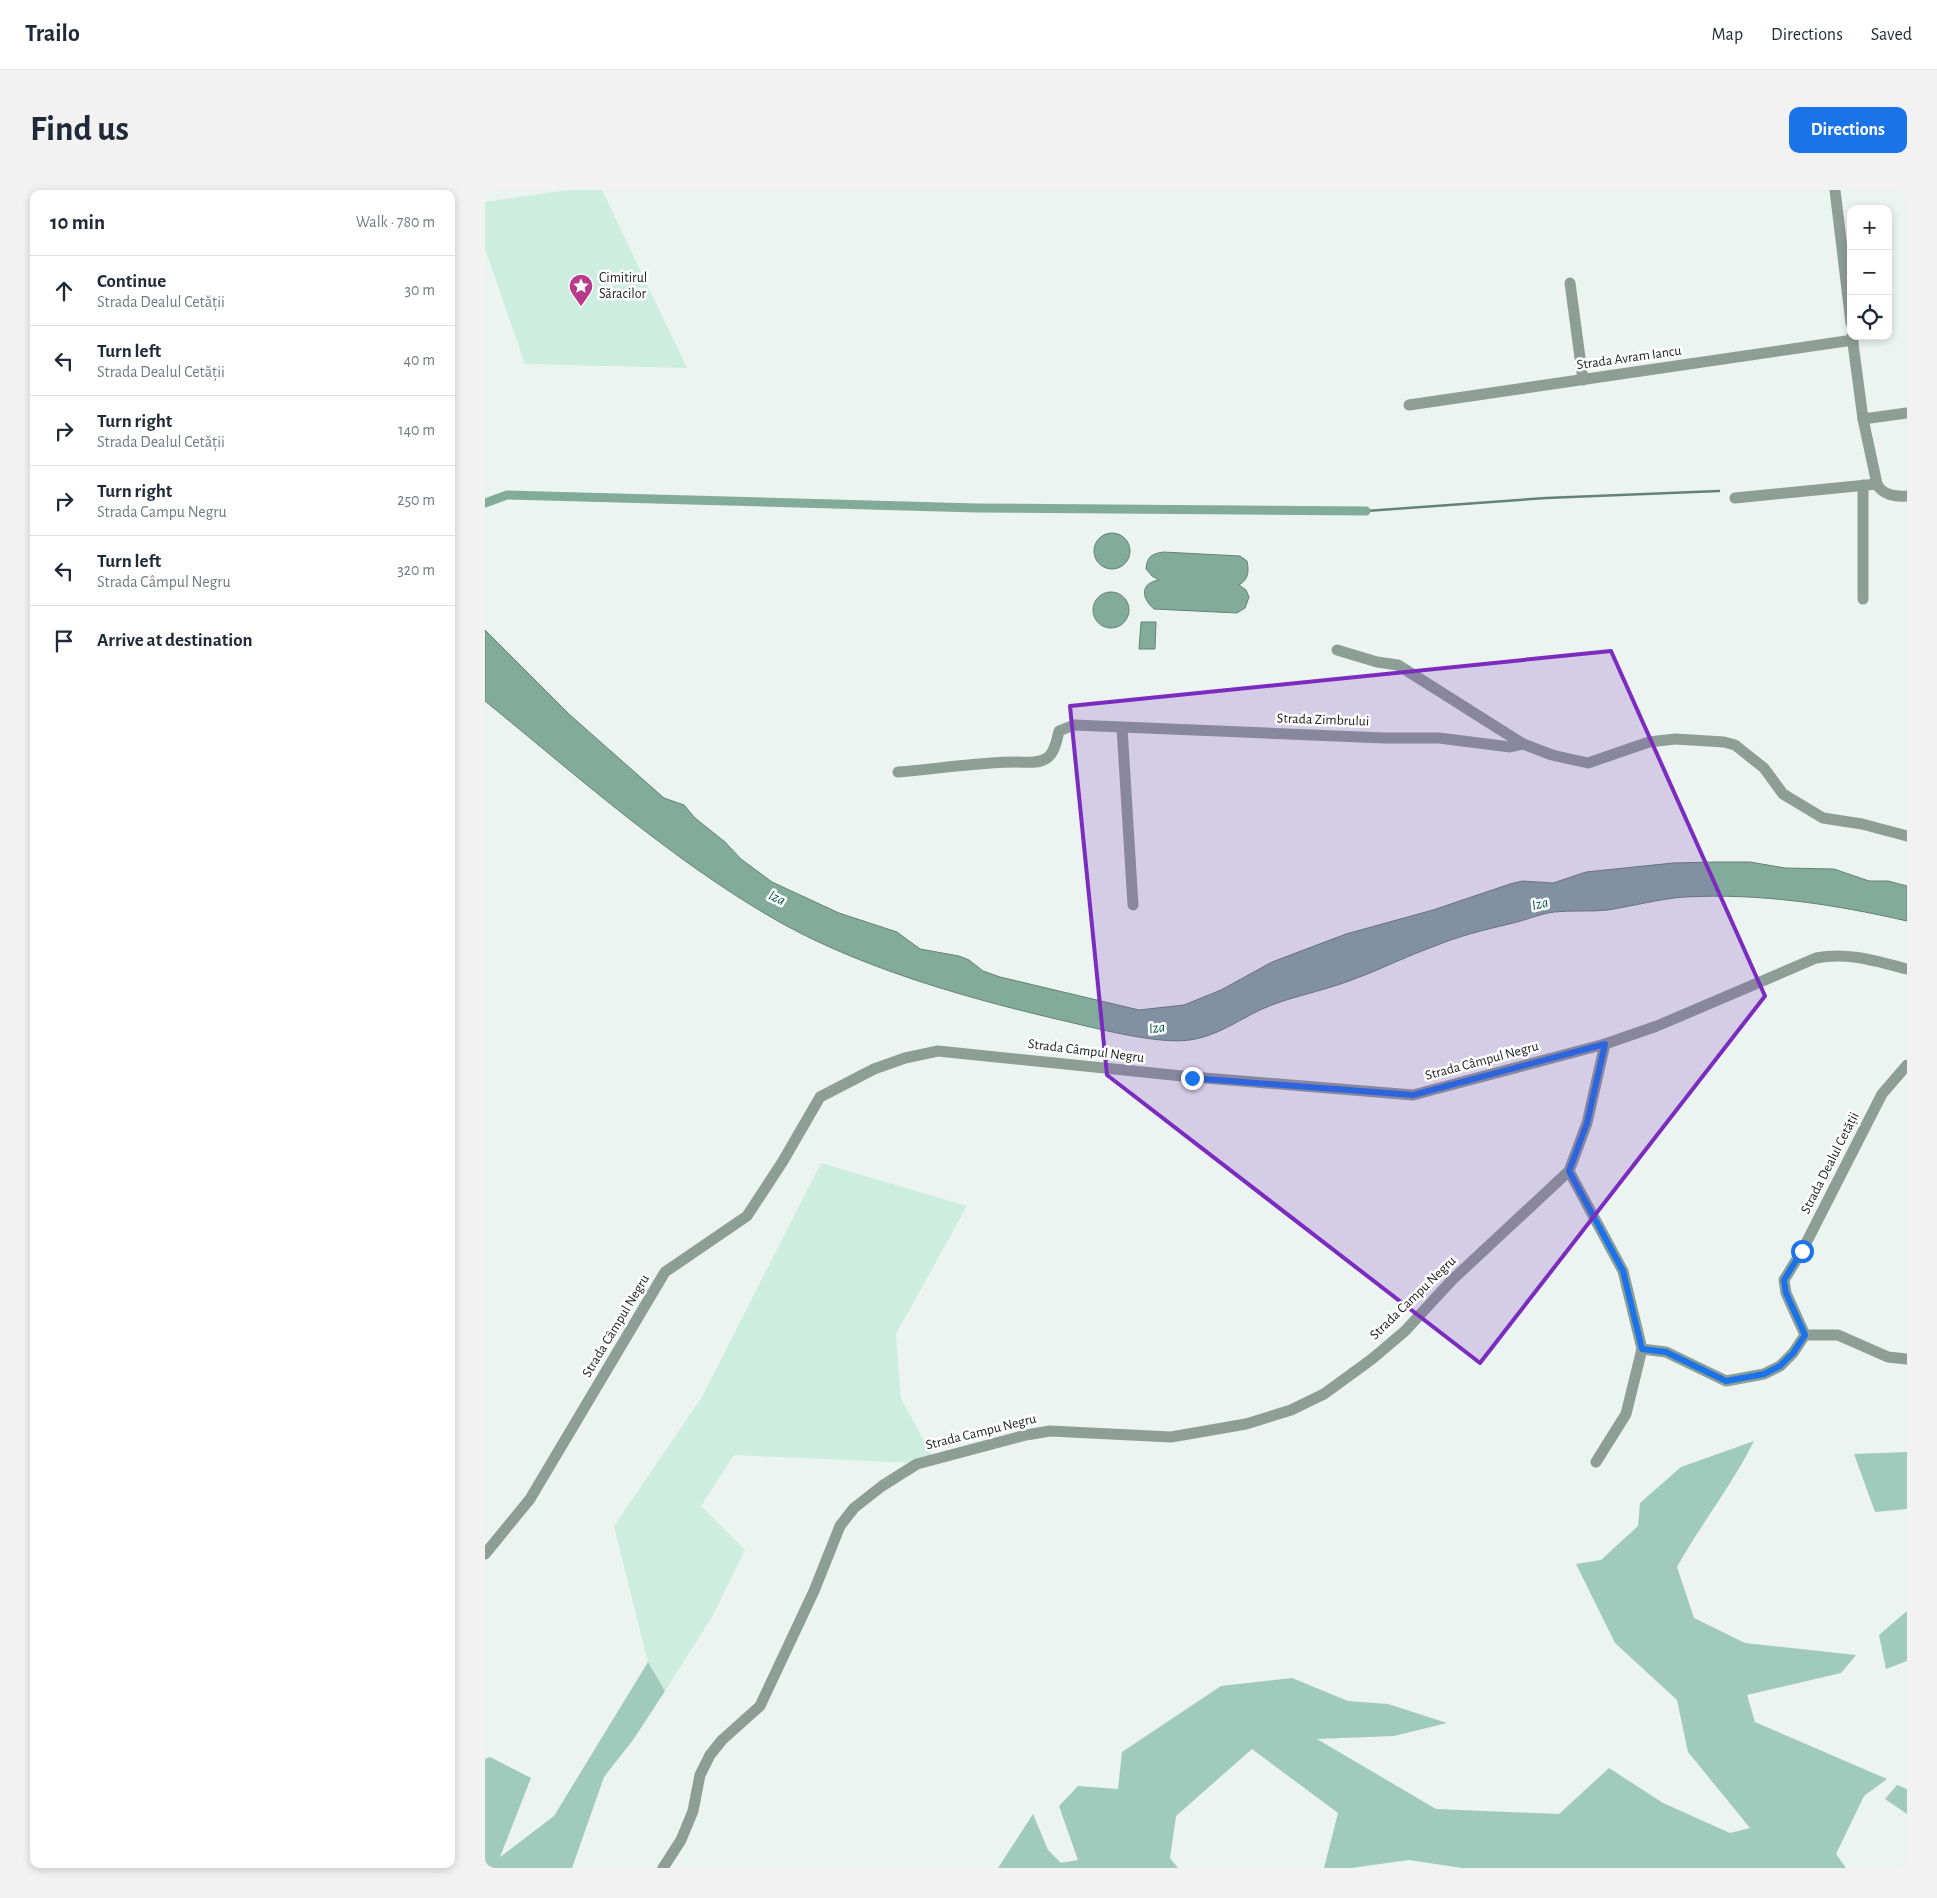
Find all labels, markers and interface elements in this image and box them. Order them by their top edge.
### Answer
text: Trailo [25,22,80,46]
text: Map [1712,26,1743,44]
text: Directions [1771,26,1843,44]
text: Saved [1871,26,1912,44]
button: Directions [1789,107,1907,153]
text: Find us [30,112,129,147]
map controls [1847,205,1892,340]
button: + [1847,205,1892,250]
text: 10 min [50,212,105,233]
text: Walk · 780 m [356,214,435,230]
button: − [1847,250,1892,295]
place label: Cimitirul Săracilor [599,271,647,301]
text: Continue [97,272,166,291]
place icon: Cimitirul Săracilor [568,273,594,307]
icon: ahead [50,277,78,305]
text: 30 m [405,282,435,298]
text: Strada Dealul Cetății [97,294,225,310]
button: locate [1847,295,1892,340]
text: Turn left [97,342,161,361]
street label: Strada Avram Iancu [1576,344,1682,372]
icon: left [50,347,78,375]
text: 40 m [403,352,435,368]
text: Strada Dealul Cetății [97,364,225,380]
text: Turn right [97,412,172,431]
icon: right [50,417,78,445]
text: 140 m [398,422,435,438]
text: Strada Dealul Cetății [97,434,225,450]
text: Turn right [97,482,172,501]
icon: right [50,487,78,515]
text: 250 m [397,492,435,508]
text: Strada Campu Negru [97,504,227,520]
text: Turn left [97,552,161,571]
icon: left [50,557,78,585]
text: 320 m [397,562,435,578]
text: Strada Câmpul Negru [97,574,231,590]
icon: arrive [50,627,78,655]
text: Arrive at destination [97,631,253,650]
street label: Strada Zimbrului [1276,711,1370,729]
water label: Iza [766,888,788,908]
water label: Iza [1530,895,1550,913]
water label: Iza [1148,1019,1166,1037]
street label: Strada Câmpul Negru [1027,1037,1145,1065]
street label: Strada Câmpul Negru [1424,1039,1540,1083]
route end [1181,1067,1204,1090]
street label: Strada Dealul Cetății [1798,1110,1863,1216]
route start [1791,1240,1814,1263]
street label: Strada Campu Negru [1367,1254,1459,1342]
street label: Strada Câmpul Negru [580,1272,652,1380]
street label: Strada Campu Negru [924,1411,1038,1453]

